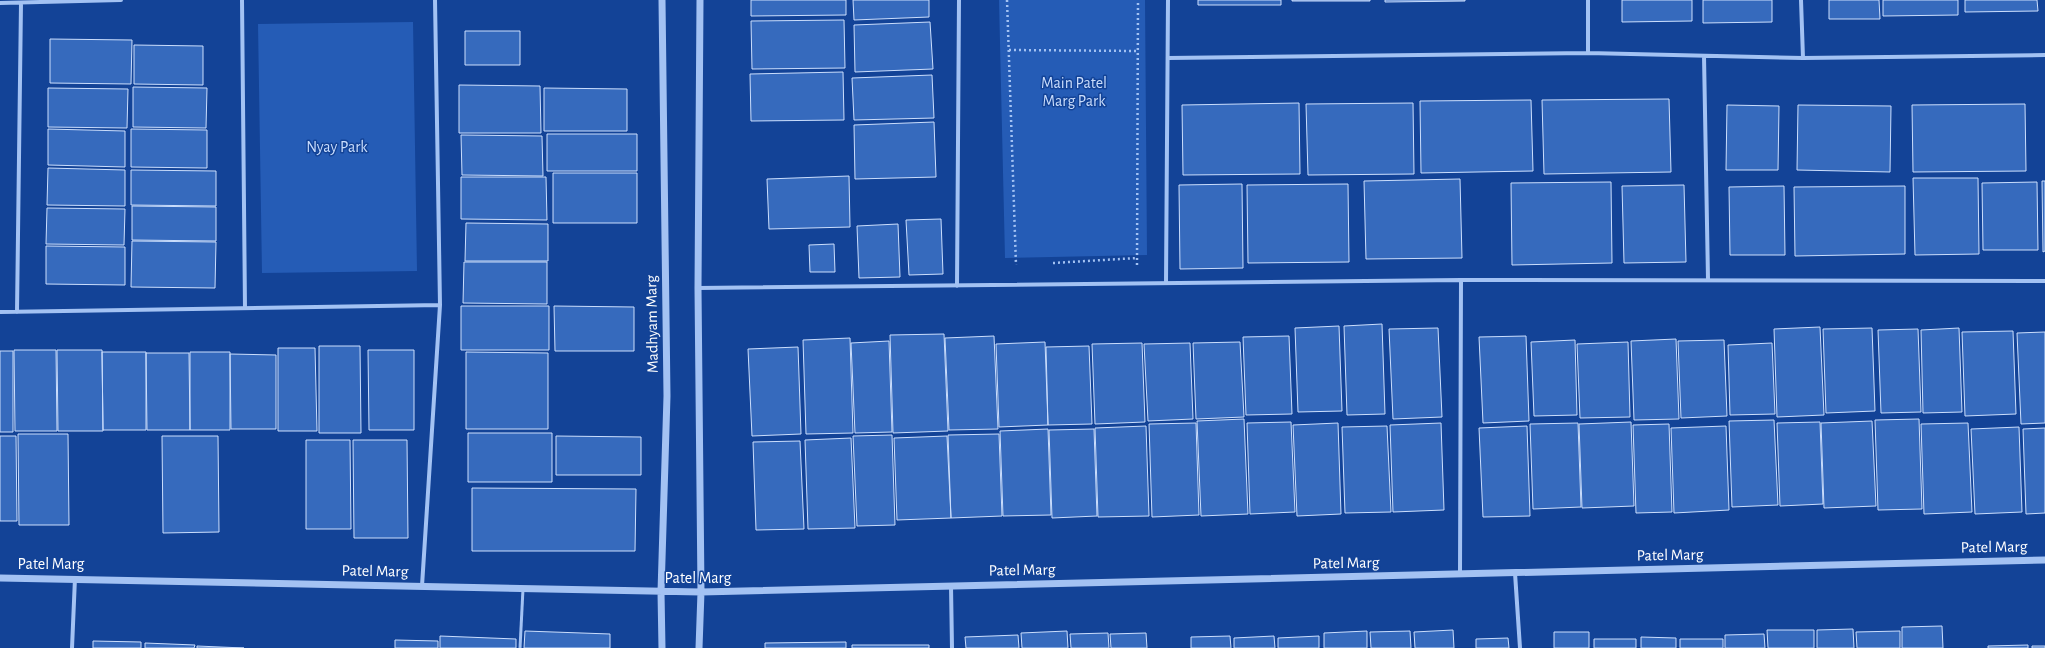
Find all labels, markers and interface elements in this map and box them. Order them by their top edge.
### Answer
park label: Main Patel Marg Park [1041,75,1107,109]
park label: Nyay Park [306,139,368,156]
street label: Madhyam Marg [643,275,662,373]
street label: Patel Marg [1960,538,2028,556]
street label: Patel Marg [1636,546,1704,564]
street label: Patel Marg [1312,554,1380,572]
street label: Patel Marg [18,556,85,572]
street label: Patel Marg [988,561,1056,579]
street label: Patel Marg [341,562,409,580]
street label: Patel Marg [665,570,732,586]

